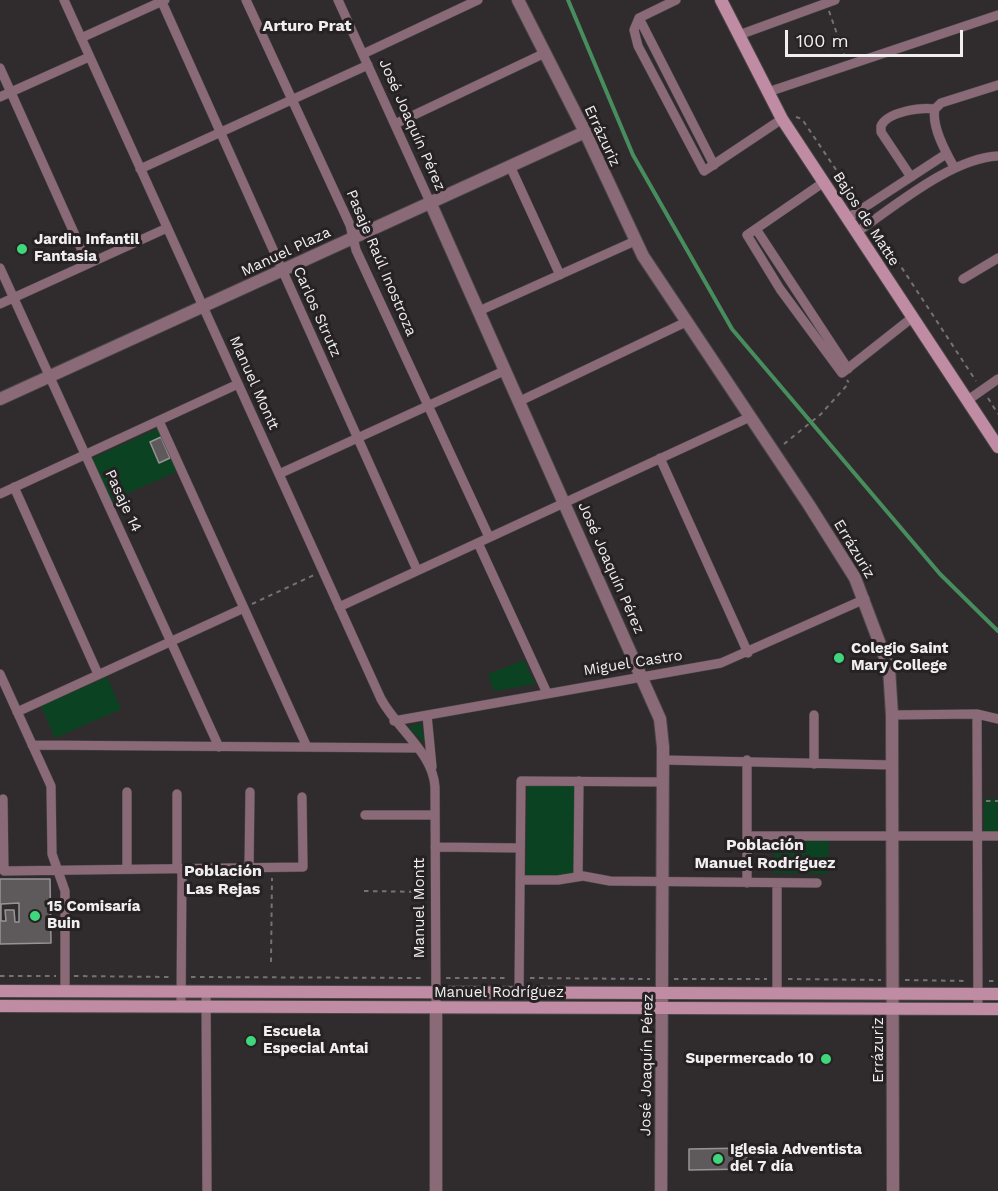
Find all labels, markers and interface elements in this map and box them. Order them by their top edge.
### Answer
district label: Arturo Prat [263,16,351,36]
scale bar [788,18,966,56]
text: 100 m [796,30,849,51]
street label: José Joaquín Pérez [375,56,449,194]
street label: Errázuriz [580,103,624,169]
street label: Bajos de Matte [829,169,903,269]
street label: Pasaje Raúl Inostroza [342,187,420,339]
street label: Manuel Plaza [238,223,334,281]
place label: Jardin Infantil Fantasia [34,231,139,266]
marker: Jardin Infantil Fantasia [15,242,29,256]
street label: Carlos Strutz [289,264,345,360]
street label: Manuel Montt [225,333,283,433]
street label: Pasaje 14 [101,467,145,535]
street label: José Joaquín Pérez [574,499,648,637]
street label: Errázuriz [829,516,879,582]
place label: Colegio Saint Mary College [851,640,948,675]
street label: Miguel Castro [582,646,684,680]
marker: Colegio Saint Mary College [832,651,846,665]
district label: Población Manuel Rodríguez [694,835,836,873]
street label: Manuel Montt [411,858,429,958]
district label: Población Las Rejas [184,861,262,899]
place label: 15 Comisaría Buin [47,898,140,933]
marker: 15 Comisaría Buin [28,909,42,923]
street label: Manuel Rodríguez [434,984,564,1002]
street label: José Joaquín Pérez [637,994,657,1136]
street label: Errázuriz [870,1017,888,1083]
place label: Escuela Especial Antai [263,1023,368,1058]
marker: Escuela Especial Antai [244,1034,258,1048]
place label: Supermercado 10 [685,1050,814,1068]
marker: Supermercado 10 [819,1052,833,1066]
place label: Iglesia Adventista del 7 día [730,1141,862,1176]
marker: Iglesia Adventista del 7 día [711,1152,725,1166]

